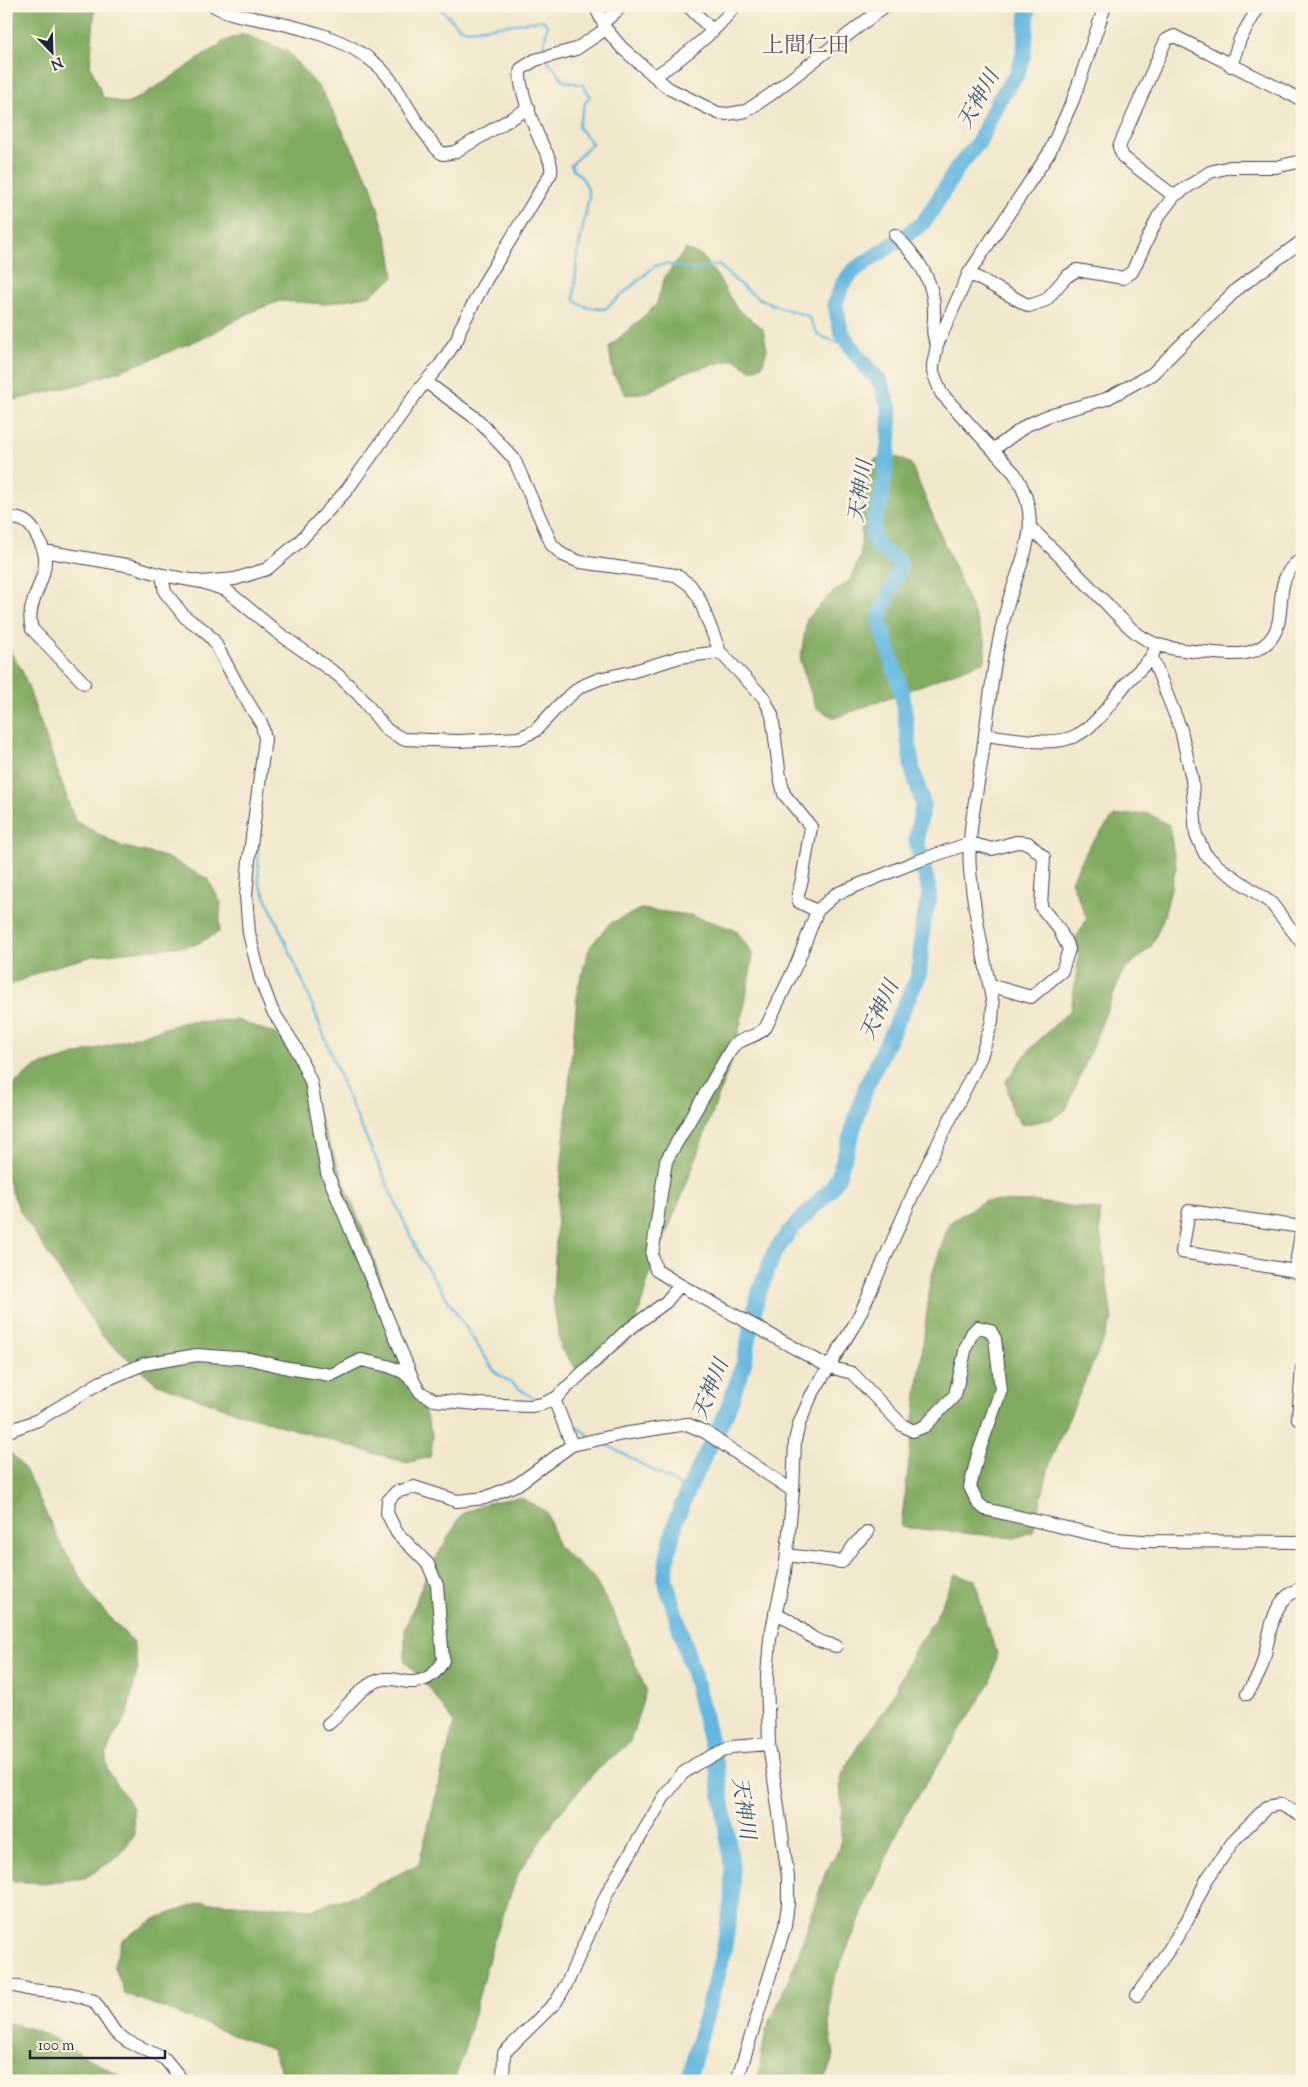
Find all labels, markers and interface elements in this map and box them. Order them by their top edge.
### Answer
north arrow [28,28,78,78]
district label: 上間仁田 [762,31,850,63]
text: N [47,51,65,74]
water label: 天神川 [951,63,1009,135]
water label: 天神川 [842,456,882,525]
water label: 天神川 [854,974,909,1046]
water label: 天神川 [686,1353,738,1425]
water label: 天神川 [723,1775,762,1844]
scale bar [30,2027,165,2059]
text: 100 m [38,2036,75,2057]

